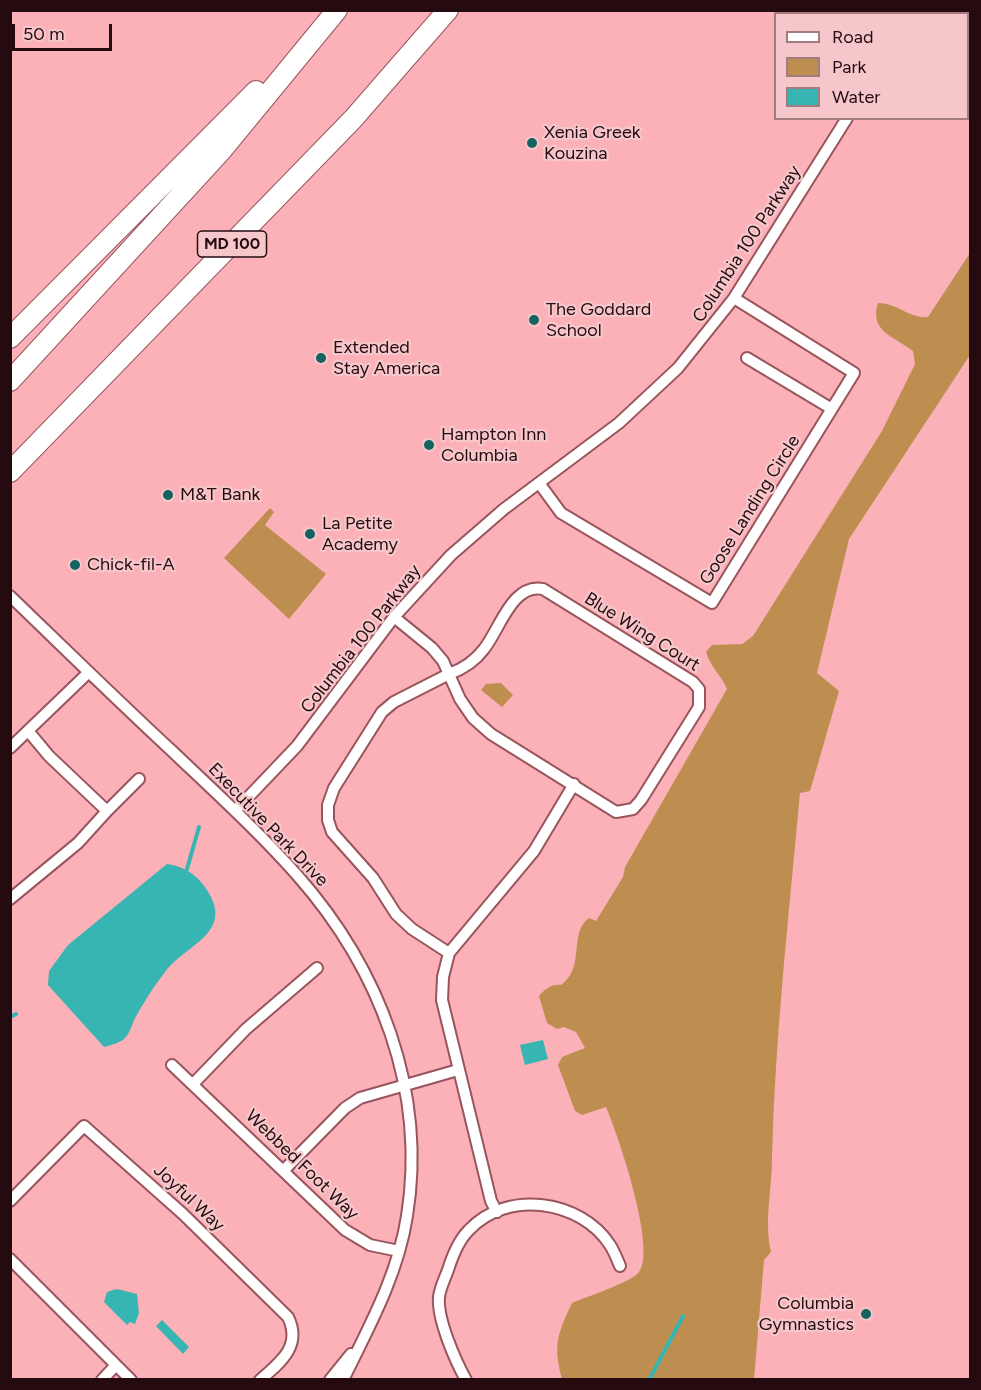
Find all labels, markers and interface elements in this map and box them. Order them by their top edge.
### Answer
scale bar [15,12,116,50]
legend [774,12,969,120]
text: 50 m [23,23,65,45]
text: Road [832,26,873,48]
text: Park [832,56,866,78]
text: Water [832,86,880,108]
place label: Xenia Greek Kouzina [544,122,640,164]
marker: Xenia Greek Kouzina [525,136,539,150]
street label: Columbia 100 Parkway [688,162,806,326]
road number: MD 100 [198,231,266,257]
place label: The Goddard School [546,299,651,342]
marker: The Goddard School [527,313,541,327]
place label: Extended Stay America [333,337,440,380]
marker: Extended Stay America [314,351,328,365]
place label: Hampton Inn Columbia [441,424,546,466]
street label: Goose Landing Circle [695,431,805,589]
marker: Hampton Inn Columbia [422,438,436,452]
place label: M&T Bank [180,484,260,506]
marker: M&T Bank [161,488,175,502]
place label: La Petite Academy [322,513,398,556]
marker: La Petite Academy [303,527,317,541]
place label: Chick-fil-A [87,554,175,576]
marker: Chick-fil-A [68,558,82,572]
street label: Columbia 100 Parkway [296,560,426,718]
street label: Blue Wing Court [580,588,704,676]
street label: Executive Park Drive [203,759,333,891]
street label: Webbed Foot Way [241,1105,363,1225]
street label: Joyful Way [149,1160,229,1236]
place label: Columbia Gymnastics [759,1293,854,1336]
marker: Columbia Gymnastics [859,1307,873,1321]

